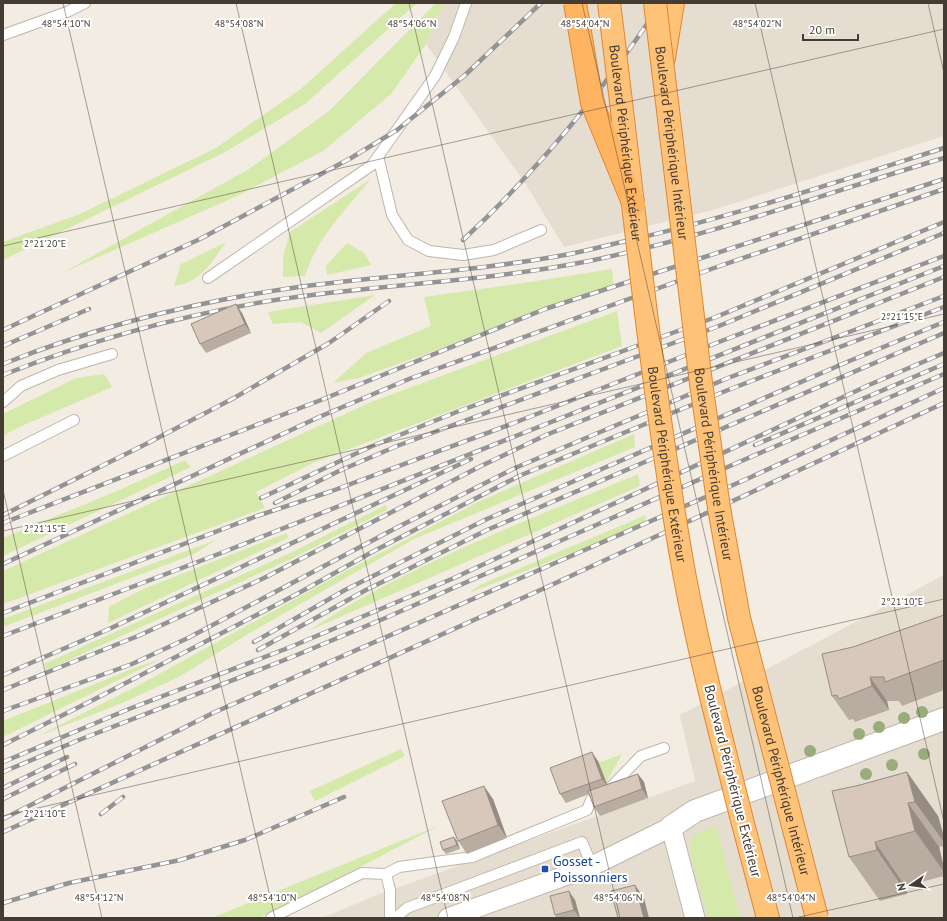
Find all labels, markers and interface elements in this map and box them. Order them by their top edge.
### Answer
scale bar [803,16,858,42]
text: 48°54'10"N [41,17,91,30]
text: 48°54'08"N [214,17,264,30]
text: 48°54'06"N [387,17,437,30]
text: 48°54'04"N [560,17,610,30]
text: 48°54'02"N [732,17,782,30]
text: 20 m [809,22,835,37]
street label: Boulevard Périphérique Extérieur [605,43,646,243]
street label: Boulevard Périphérique Intérieur [651,45,693,241]
text: 2°21'20"E [24,237,66,250]
text: 2°21'15"E [881,310,923,323]
street label: Boulevard Périphérique Extérieur [644,365,691,564]
street label: Boulevard Périphérique Intérieur [690,367,737,563]
text: 2°21'15"E [24,522,66,535]
text: 2°21'10"E [881,595,923,608]
street label: Boulevard Périphérique Extérieur [700,683,766,879]
street label: Boulevard Périphérique Intérieur [748,684,815,878]
text: 2°21'10"E [24,807,66,820]
place label: Gosset - Poissonniers [553,852,628,886]
marker: Gosset - Poissonniers [540,864,550,874]
north arrow [891,865,931,905]
text: N [894,882,909,892]
text: 48°54'12"N [74,891,124,904]
text: 48°54'10"N [247,891,297,904]
text: 48°54'08"N [420,891,470,904]
text: 48°54'06"N [593,891,643,904]
text: 48°54'04"N [766,891,816,904]

